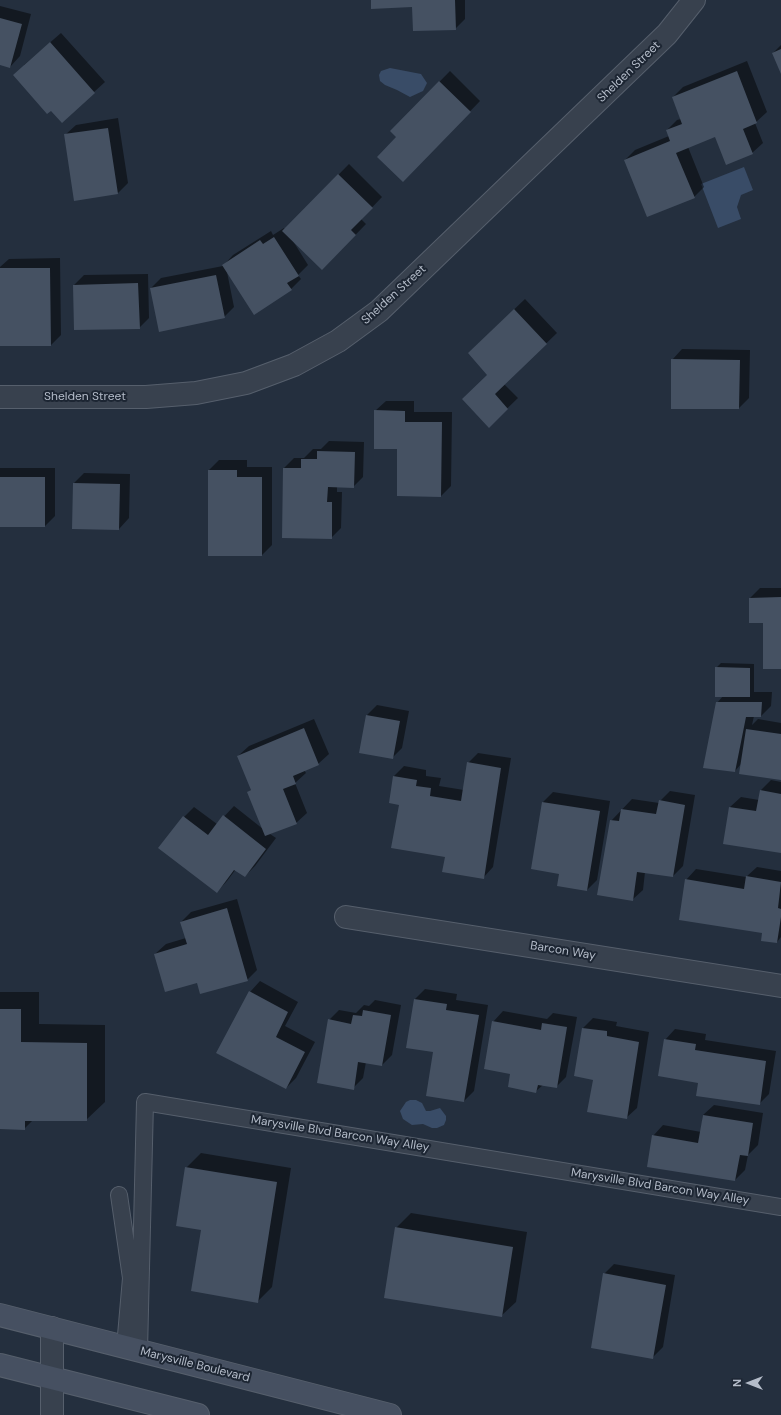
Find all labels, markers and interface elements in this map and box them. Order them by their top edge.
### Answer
street label: Shelden Street [595,38,663,106]
street label: Shelden Street [359,262,429,328]
street label: Shelden Street [44,390,126,404]
street label: Barcon Way [529,939,597,963]
street label: Marysville Blvd Barcon Way Alley [250,1113,430,1155]
street label: Marysville Blvd Barcon Way Alley [570,1166,750,1208]
street label: Marysville Boulevard [139,1344,251,1386]
north arrow [729,1363,769,1403]
text: N [730,1379,744,1387]

